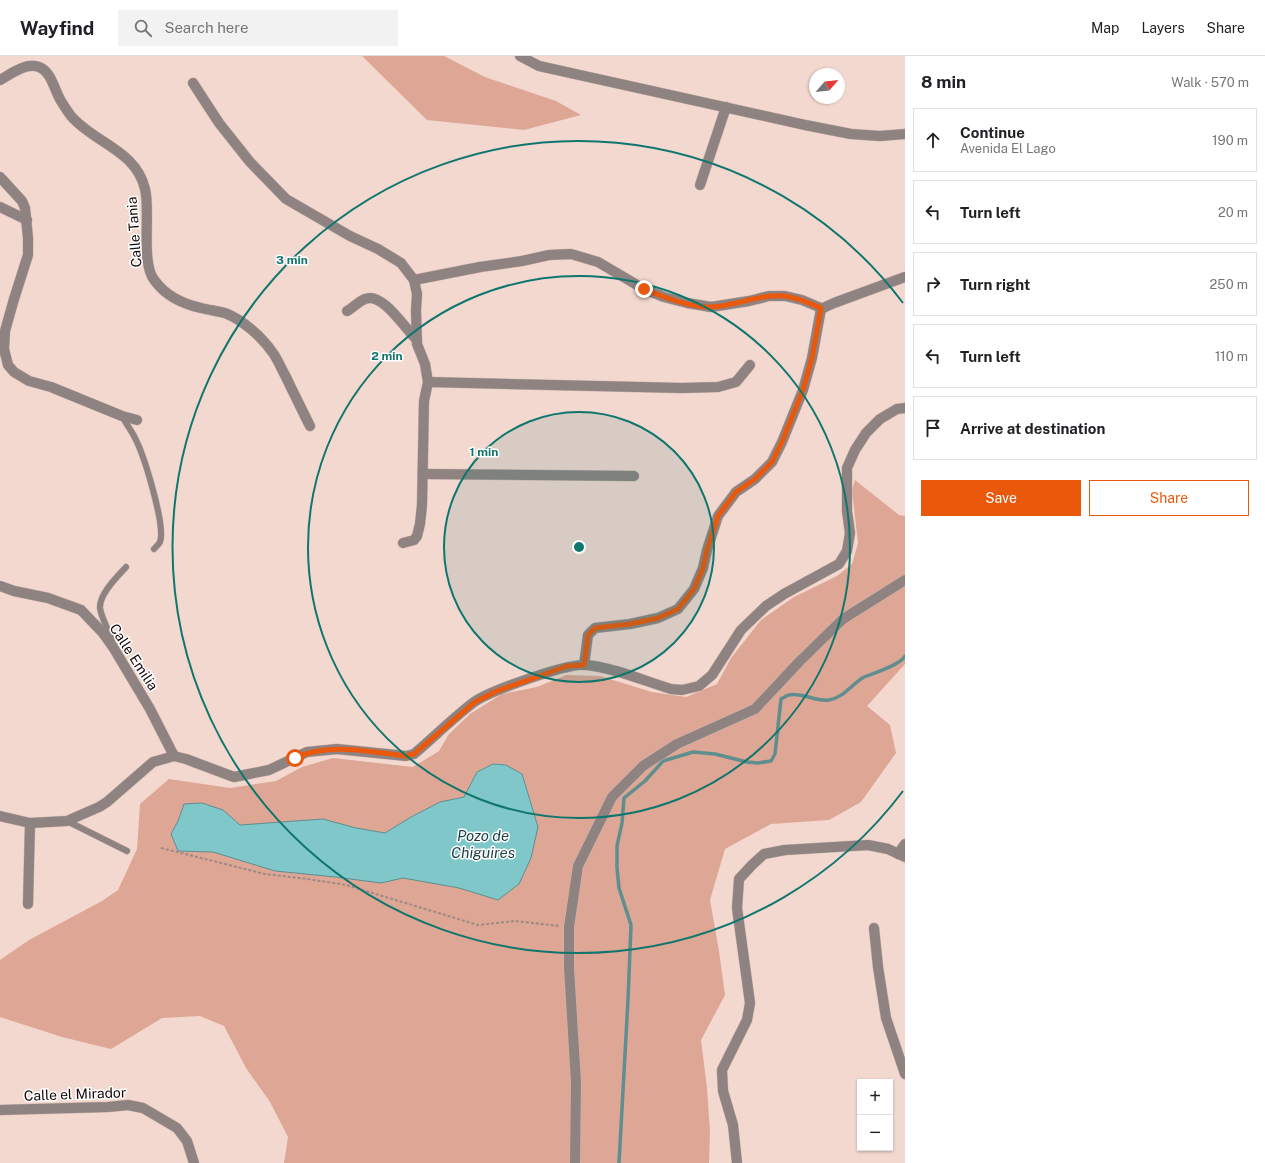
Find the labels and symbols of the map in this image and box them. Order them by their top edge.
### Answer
north arrow [809,68,845,104]
street label: Calle Tania [124,196,144,268]
text: 3 min [276,253,308,267]
route end [635,280,653,298]
text: 2 min [371,349,403,363]
text: 1 min [470,445,498,459]
centre of rings [572,540,586,554]
street label: Calle Emilia [107,621,161,693]
route start [286,749,304,767]
water label: Pozo de Chiguires [451,827,515,861]
street label: Calle el Mirador [24,1084,126,1104]

